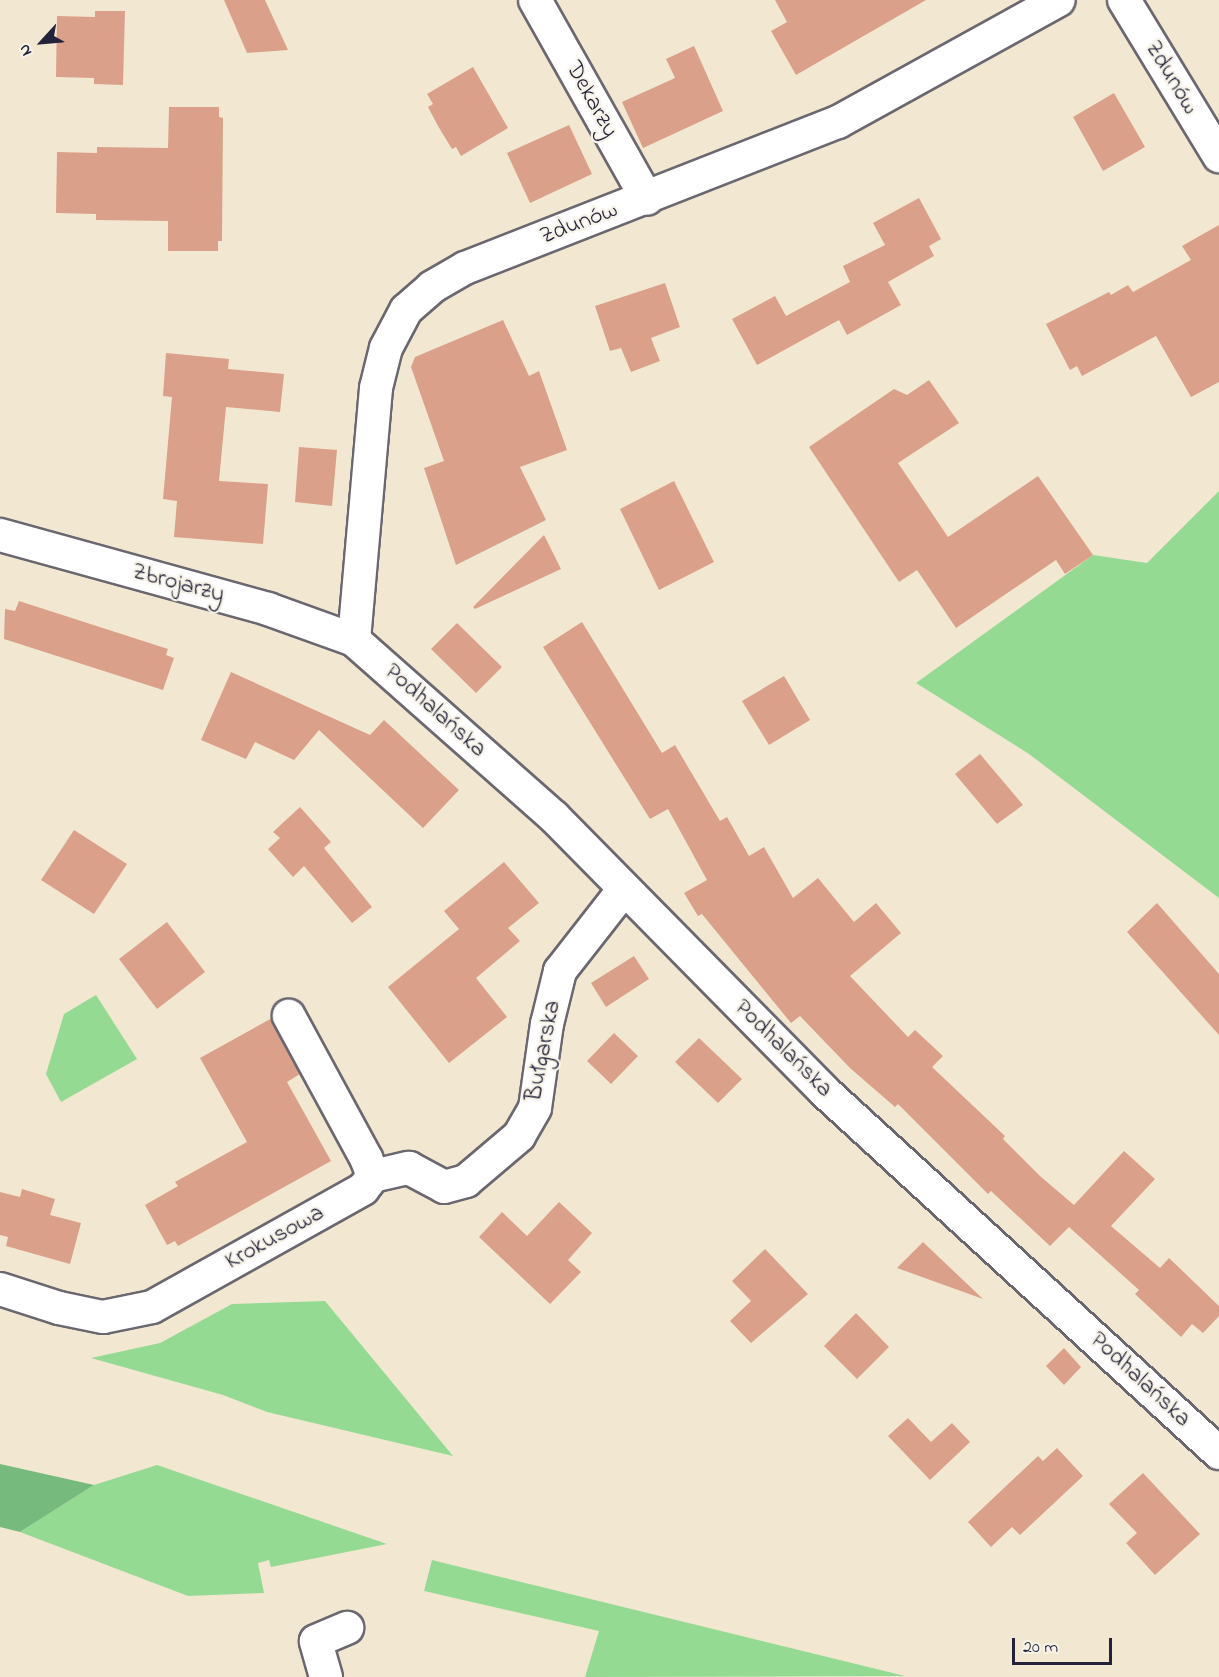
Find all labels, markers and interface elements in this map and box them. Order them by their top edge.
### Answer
north arrow [12,12,72,72]
street label: Zdunów [1138,36,1204,120]
text: N [13,40,39,60]
street label: Dekarzy [558,57,624,143]
street label: Zdunów [536,196,622,252]
street label: Zbrojarzy [129,558,227,610]
street label: Podhalańska [378,658,492,764]
street label: Podhalańska [728,994,838,1104]
street label: Bułgarska [520,998,568,1104]
street label: Krokusowa [221,1199,329,1277]
street label: Podhalańska [1084,1326,1196,1434]
scale bar [1015,1626,1116,1664]
text: 20 m [1023,1635,1058,1661]

